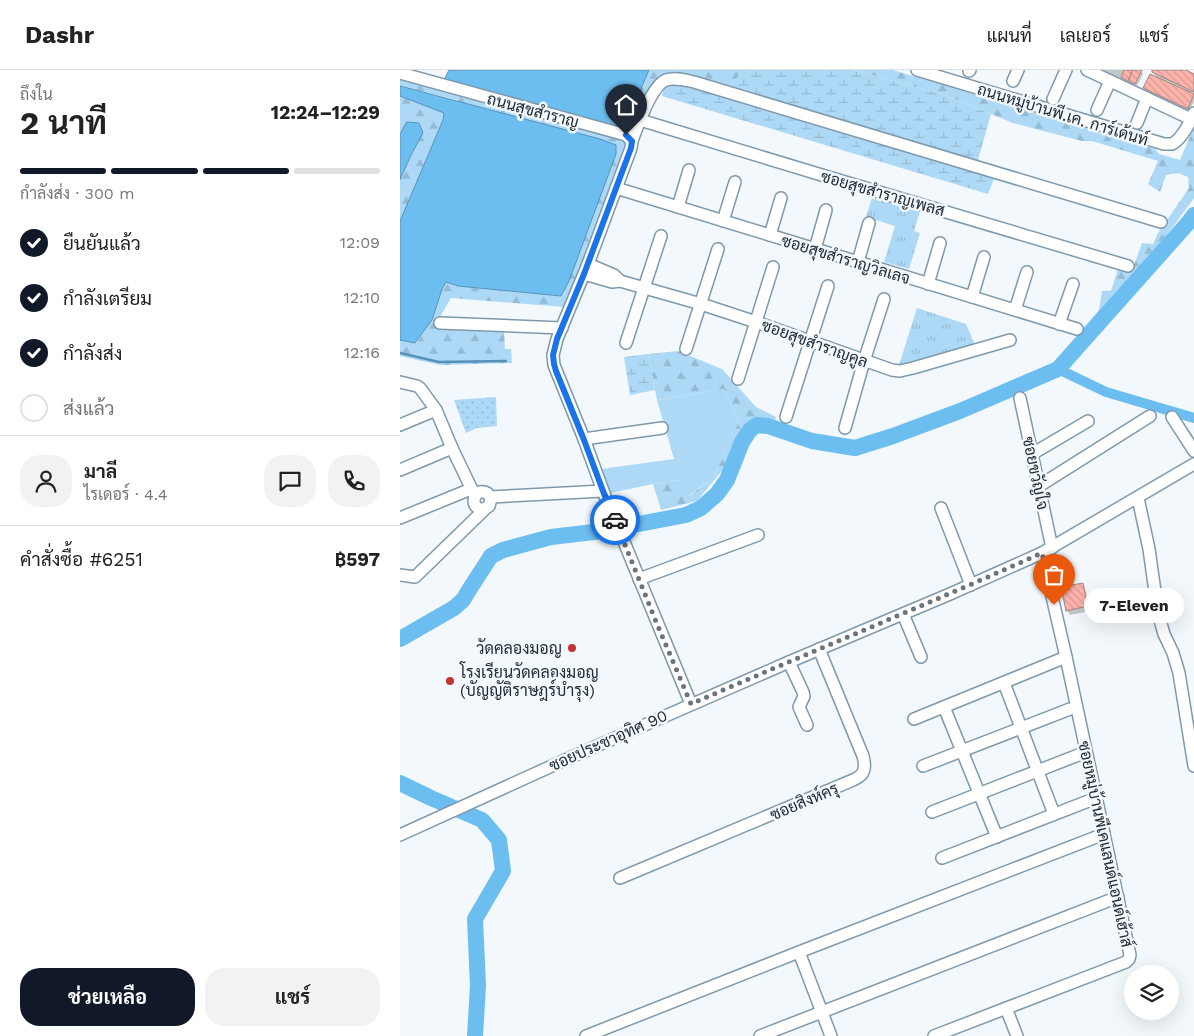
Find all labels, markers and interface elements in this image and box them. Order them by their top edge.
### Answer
text: Dashr [25,21,94,49]
text: แผนที่ [987,25,1032,46]
text: เลเยอร์ [1060,25,1111,46]
text: แชร์ [1139,25,1169,46]
street label: ถนนหมู่บ้านพี.เค. การ์เด้นท์ [974,77,1152,151]
pin [605,84,647,135]
text: ถึงใน [20,85,53,104]
street label: ถนนสุขสำราญ [484,89,581,134]
icon: home [612,91,640,119]
text: 12:24–12:29 [271,101,380,124]
text: 2 นาที [20,104,107,142]
street label: ซอยสุขสำราญเพลส [818,167,947,222]
text: กำลังส่ง · 300 m [20,184,135,203]
icon: check [20,229,48,257]
street label: ซอยสุขสำราญวิลเลจ [779,231,913,290]
text: ยืนยันแล้ว [63,232,141,255]
text: 12:09 [340,233,380,252]
icon: check [20,284,48,312]
text: กำลังเตรียม [63,287,152,310]
text: 12:10 [344,288,380,307]
street label: ซอยสุขสำราญคูล [758,315,871,373]
icon: check [20,339,48,367]
text: กำลังส่ง [63,342,122,365]
text: 12:16 [344,343,380,362]
text: ส่งแล้ว [63,397,114,420]
street label: ซอยขวัญใจ [1018,434,1054,511]
button: person [20,455,72,507]
button: chat [264,455,316,507]
button: phone [328,455,380,507]
text: มาลี [84,460,117,483]
text: ไรเดอร์ · 4.4 [84,485,168,504]
courier [590,495,640,545]
icon: car [601,506,629,534]
text: คำสั่งซื้อ #6251 [20,548,143,571]
text: ฿597 [335,548,380,571]
pin [1033,554,1075,605]
icon: bag [1040,561,1068,589]
callout: 7-Eleven [1084,588,1184,622]
text: 7-Eleven [1099,596,1169,615]
place label: วัดคลองมอญ [476,638,562,658]
marker: วัดคลองมอญ [566,642,578,654]
place label: โรงเรียนวัดคลองมอญ (บัญญัติราษฎร์บำรุง) [459,661,599,702]
marker: โรงเรียนวัดคลองมอญ (บัญญัติราษฎร์บำรุง) [444,675,456,687]
street label: ซอยประชาอุทิศ 90 [546,706,671,777]
street label: ซอยหมู่บ้านพีเคแลนด์แอนด์เฮ้าส์ [1072,739,1140,949]
street label: ซอยสิงห์ครุ [766,776,842,826]
map controls [1124,965,1179,1020]
button: layers [1124,965,1179,1020]
button: ช่วยเหลือ [20,968,195,1026]
button: แชร์ [205,968,380,1026]

